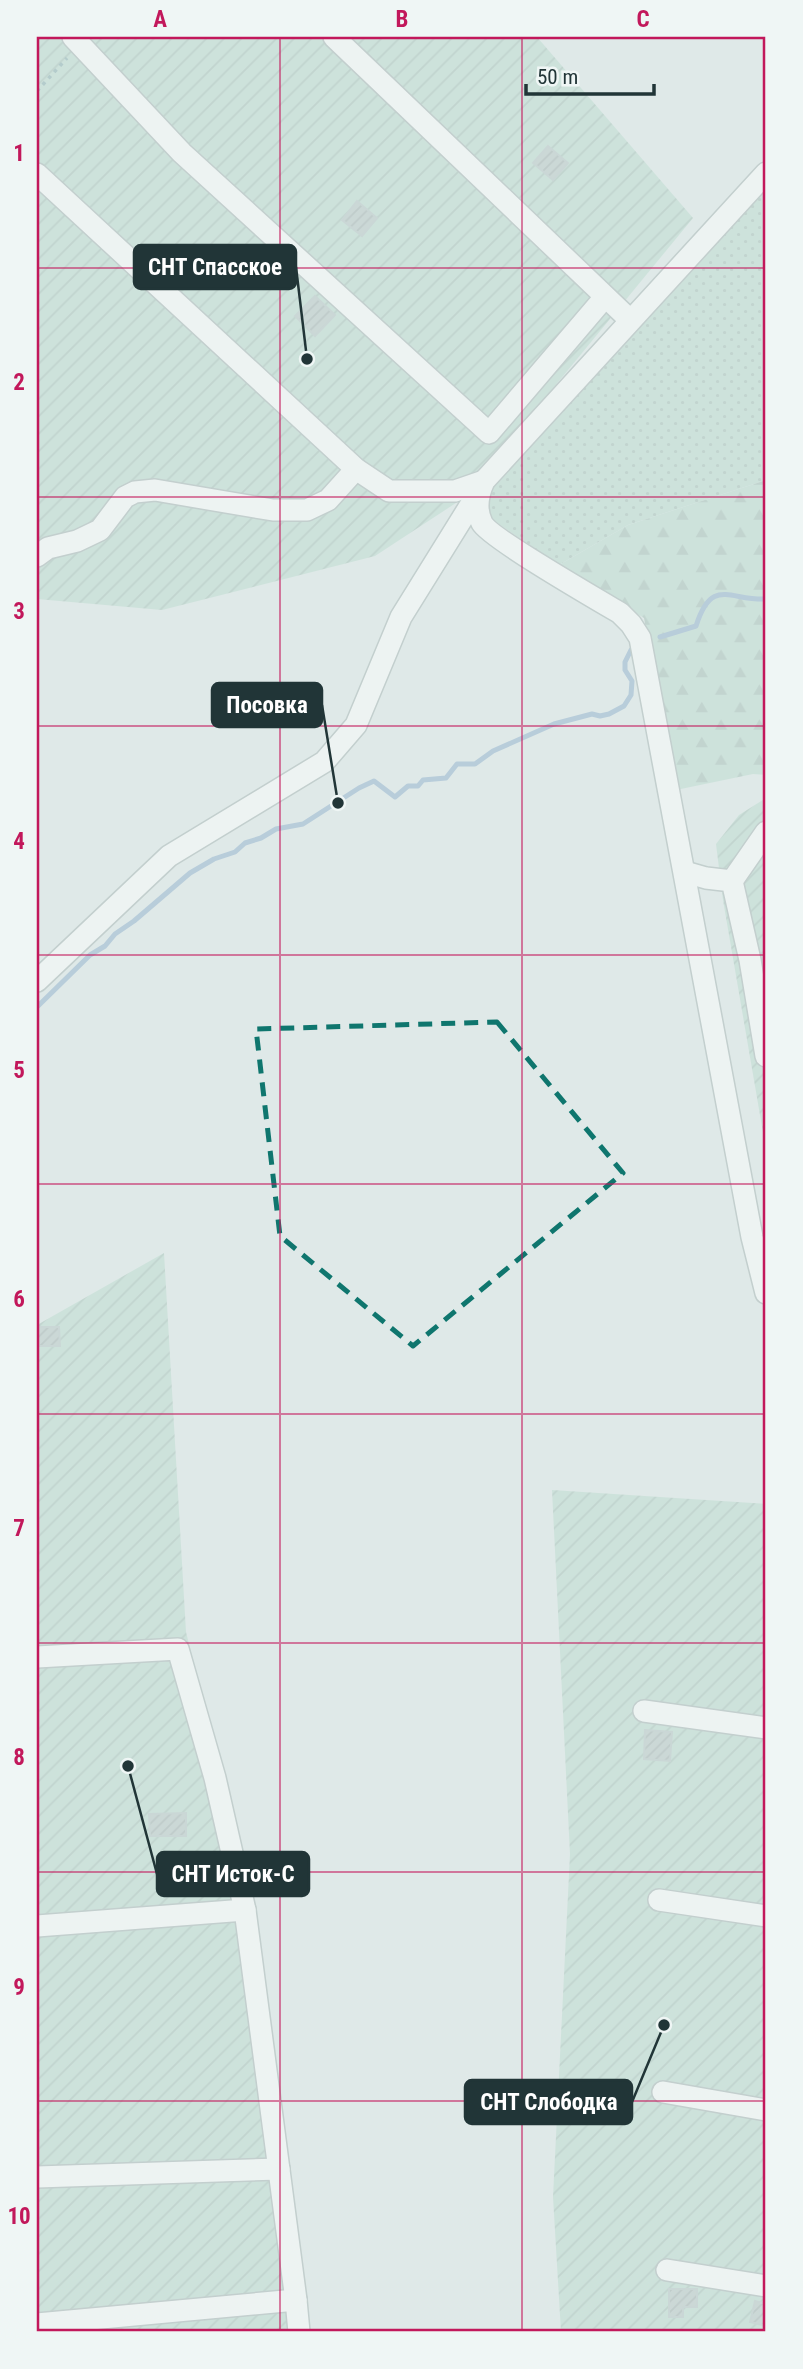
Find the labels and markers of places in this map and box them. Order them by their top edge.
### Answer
callout: СНТ Спасское [134,245,296,289]
callout: Посовка [212,683,322,727]
callout: СНТ Исток-С [157,1852,309,1896]
callout: СНТ Слободка [465,2080,632,2124]

